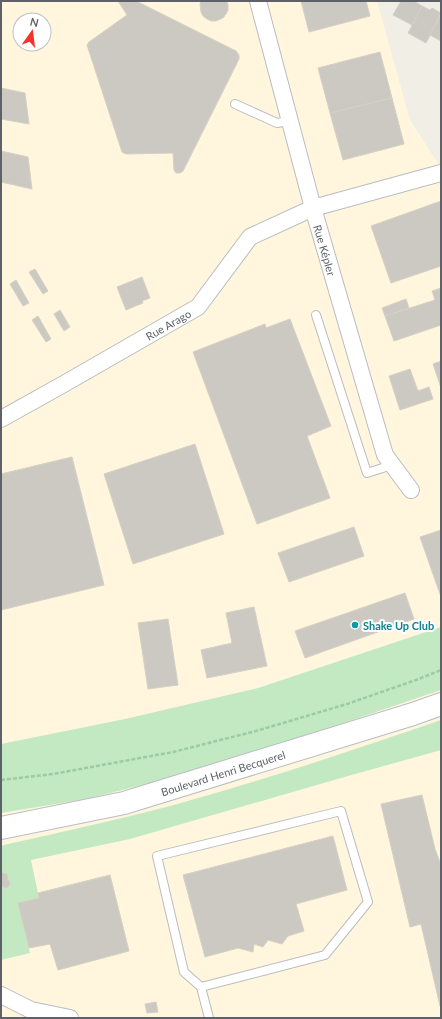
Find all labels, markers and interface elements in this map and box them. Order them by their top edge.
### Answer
north arrow [12,12,52,52]
text: N [29,14,40,29]
street label: Rue Képler [312,223,339,277]
street label: Rue Arago [143,306,193,342]
place label: Shake Up Club [363,619,434,632]
marker: Shake Up Club [350,620,360,630]
street label: Boulevard Henri Becquerel [159,747,287,798]

